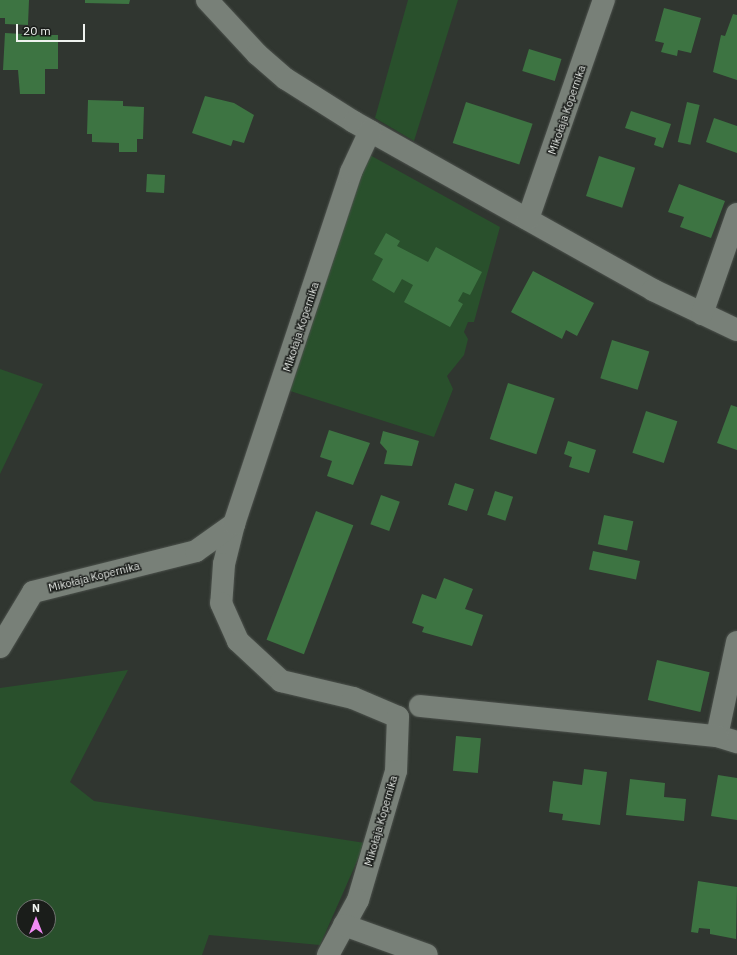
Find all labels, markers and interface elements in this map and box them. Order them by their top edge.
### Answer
scale bar [18,16,87,42]
text: 20 m [23,23,51,38]
street label: Mikołaja Kopernika [546,64,588,156]
street label: Mikołaja Kopernika [280,280,322,374]
street label: Mikołaja Kopernika [47,559,141,595]
street label: Mikołaja Kopernika [362,774,400,868]
north arrow [16,899,56,939]
text: N [32,901,40,915]

